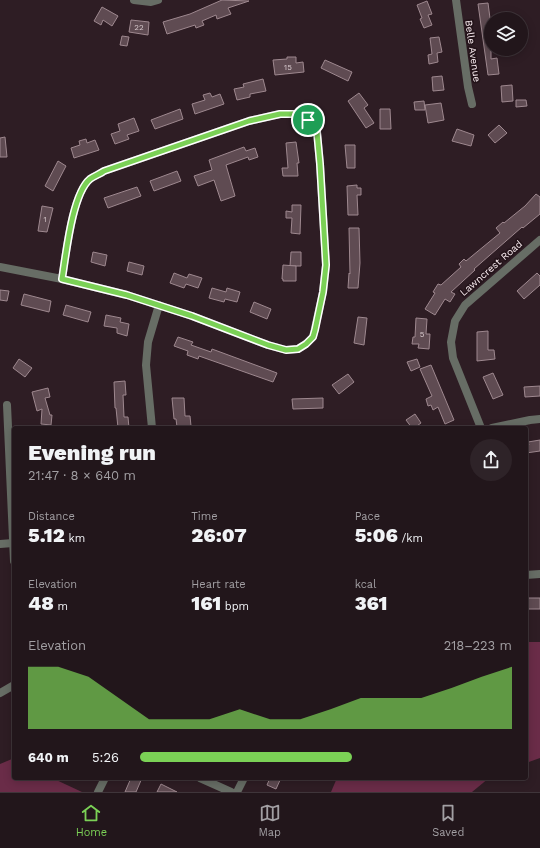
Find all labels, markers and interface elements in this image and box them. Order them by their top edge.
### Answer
map controls [484,12,528,56]
button: layers [484,12,528,56]
street label: Belle Avenue [463,19,483,83]
house number: 22 [134,23,144,32]
house number: 15 [284,63,292,72]
pin [291,103,325,137]
icon: arrive [297,109,319,131]
house number: 1 [43,215,47,224]
street label: Lawncrest Road [458,238,524,298]
house number: 5 [420,330,425,339]
button: share [470,439,512,481]
text: Evening run [28,440,156,465]
text: 21:47 · 8 × 640 m [28,468,136,483]
text: Distance [28,510,75,523]
text: Time [191,510,218,523]
text: Pace [355,510,380,523]
text: 5.12 [28,523,65,547]
text: 26:07 [191,523,247,547]
text: 5:06 [355,523,398,547]
text: km [65,532,85,545]
text: /km [398,532,423,545]
text: Elevation [28,578,77,591]
text: Heart rate [191,578,246,591]
text: kcal [355,578,376,591]
text: 48 [28,591,54,615]
text: 161 [191,591,221,615]
text: 361 [355,591,387,615]
text: m [54,600,68,613]
text: bpm [221,600,249,613]
text: Elevation [28,638,86,653]
text: 218–223 m [444,638,512,653]
text: 640 m [28,750,69,765]
text: 5:26 [92,750,119,765]
tab: Home [76,802,107,839]
tab: Map [259,802,281,839]
tab: Saved [432,802,464,839]

